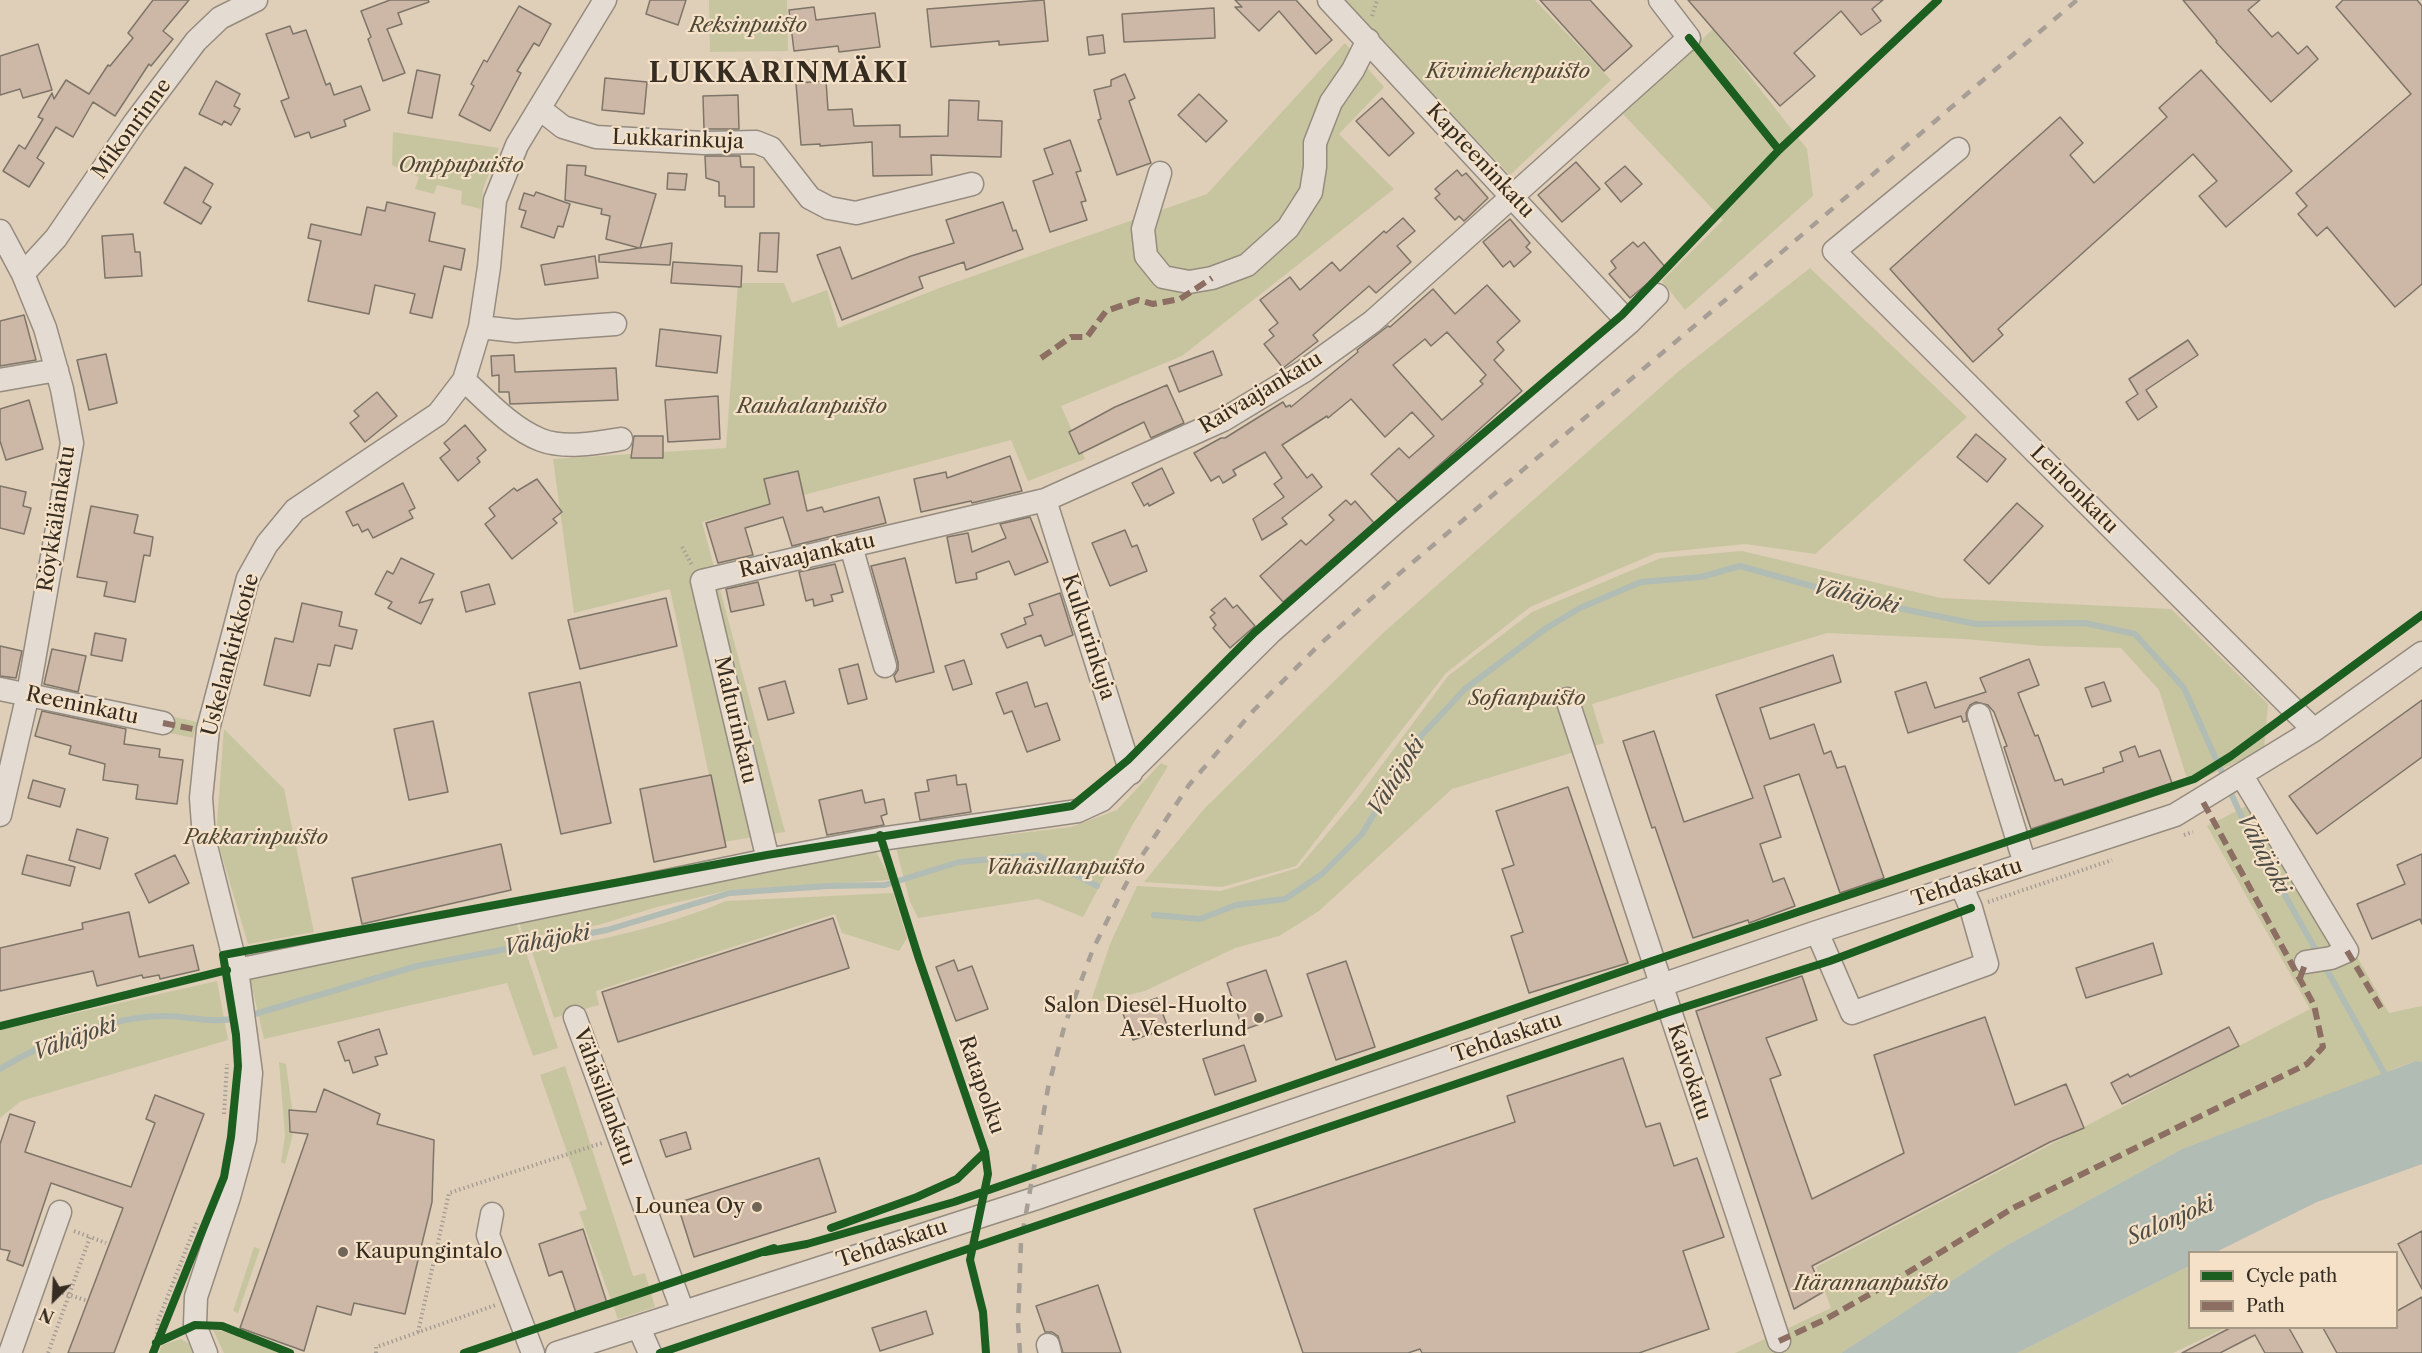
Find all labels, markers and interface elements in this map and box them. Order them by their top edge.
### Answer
park label: Reksinpuisto [689,13,807,39]
district label: LUKKARINMÄKI [649,58,909,90]
park label: Kivimiehenpuisto [1426,59,1590,85]
street label: Mikonrinne [87,74,177,184]
street label: Kapteeninkatu [1421,99,1539,223]
street label: Lukkarinkuja [612,125,744,155]
park label: Omppupuisto [398,153,524,179]
street label: Raivaajankatu [1195,346,1327,440]
park label: Rauhalanpuisto [737,394,887,420]
street label: Leinonkatu [2025,441,2123,539]
street label: Röykkälänkatu [33,444,81,594]
street label: Raivaajankatu [737,528,877,584]
street label: Uskelankirkkotie [197,571,265,739]
street label: Kulkurinkuja [1056,571,1120,703]
water label: Vähäjoki [1810,574,1902,620]
street label: Malturinkatu [708,654,762,786]
street label: Reeninkatu [23,682,141,730]
park label: Sofianpuisto [1468,686,1586,712]
water label: Vähäjoki [1363,733,1431,821]
water label: Vähäjoki [2231,809,2295,899]
park label: Pakkarinpuisto [184,825,328,851]
street label: Tehdaskatu [1909,853,2025,913]
park label: Vähäsillanpuisto [985,855,1145,881]
water label: Vähäjoki [501,920,593,962]
place label: Salon Diesel-Huolto A.Vesterlund [1044,993,1247,1043]
street label: Tehdaskatu [1449,1007,1565,1069]
marker: Salon Diesel-Huolto A.Vesterlund [1252,1011,1266,1025]
water label: Vähäjoki [29,1012,121,1066]
street label: Kaivokatu [1662,1020,1716,1124]
street label: Vähäsillankatu [567,1025,641,1169]
street label: Ratapolku [952,1033,1010,1137]
water label: Salonjoki [2123,1191,2219,1251]
place label: Lounea Oy [635,1194,745,1220]
marker: Lounea Oy [750,1200,764,1214]
street label: Tehdaskatu [834,1214,950,1274]
place label: Kaupungintalo [355,1239,503,1265]
marker: Kaupungintalo [336,1245,350,1259]
legend [2188,1251,2398,1329]
text: Cycle path [2246,1265,2337,1287]
north arrow [24,1269,84,1329]
park label: Itärannanpuisto [1794,1271,1948,1297]
text: Path [2246,1295,2285,1317]
text: N [36,1303,57,1327]

